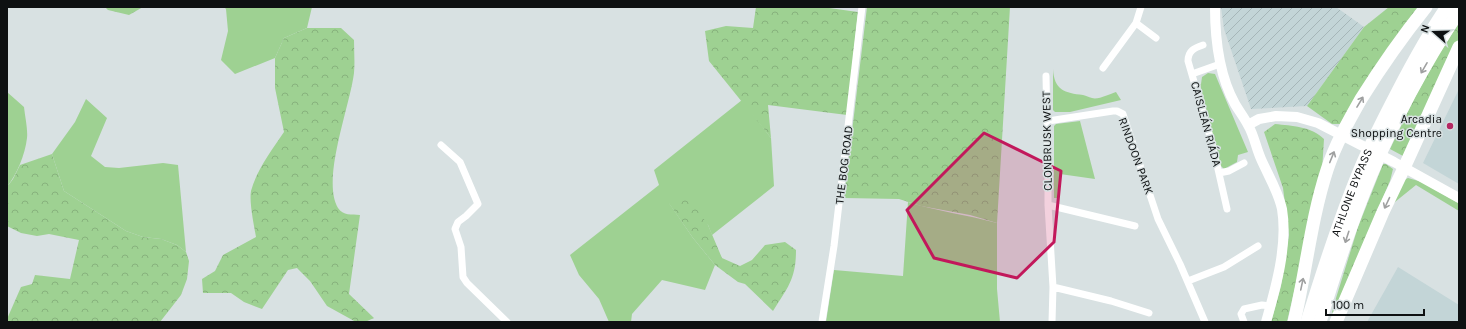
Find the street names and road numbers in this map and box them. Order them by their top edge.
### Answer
street label: CAISLEÁN RIÁDA [1188,80,1225,168]
street label: CLONBRUSK WEST [1039,91,1055,191]
street label: RINDOON PARK [1116,115,1157,197]
street label: THE BOG ROAD [832,125,856,205]
street label: ATHLONE BYPASS [1328,146,1375,238]

